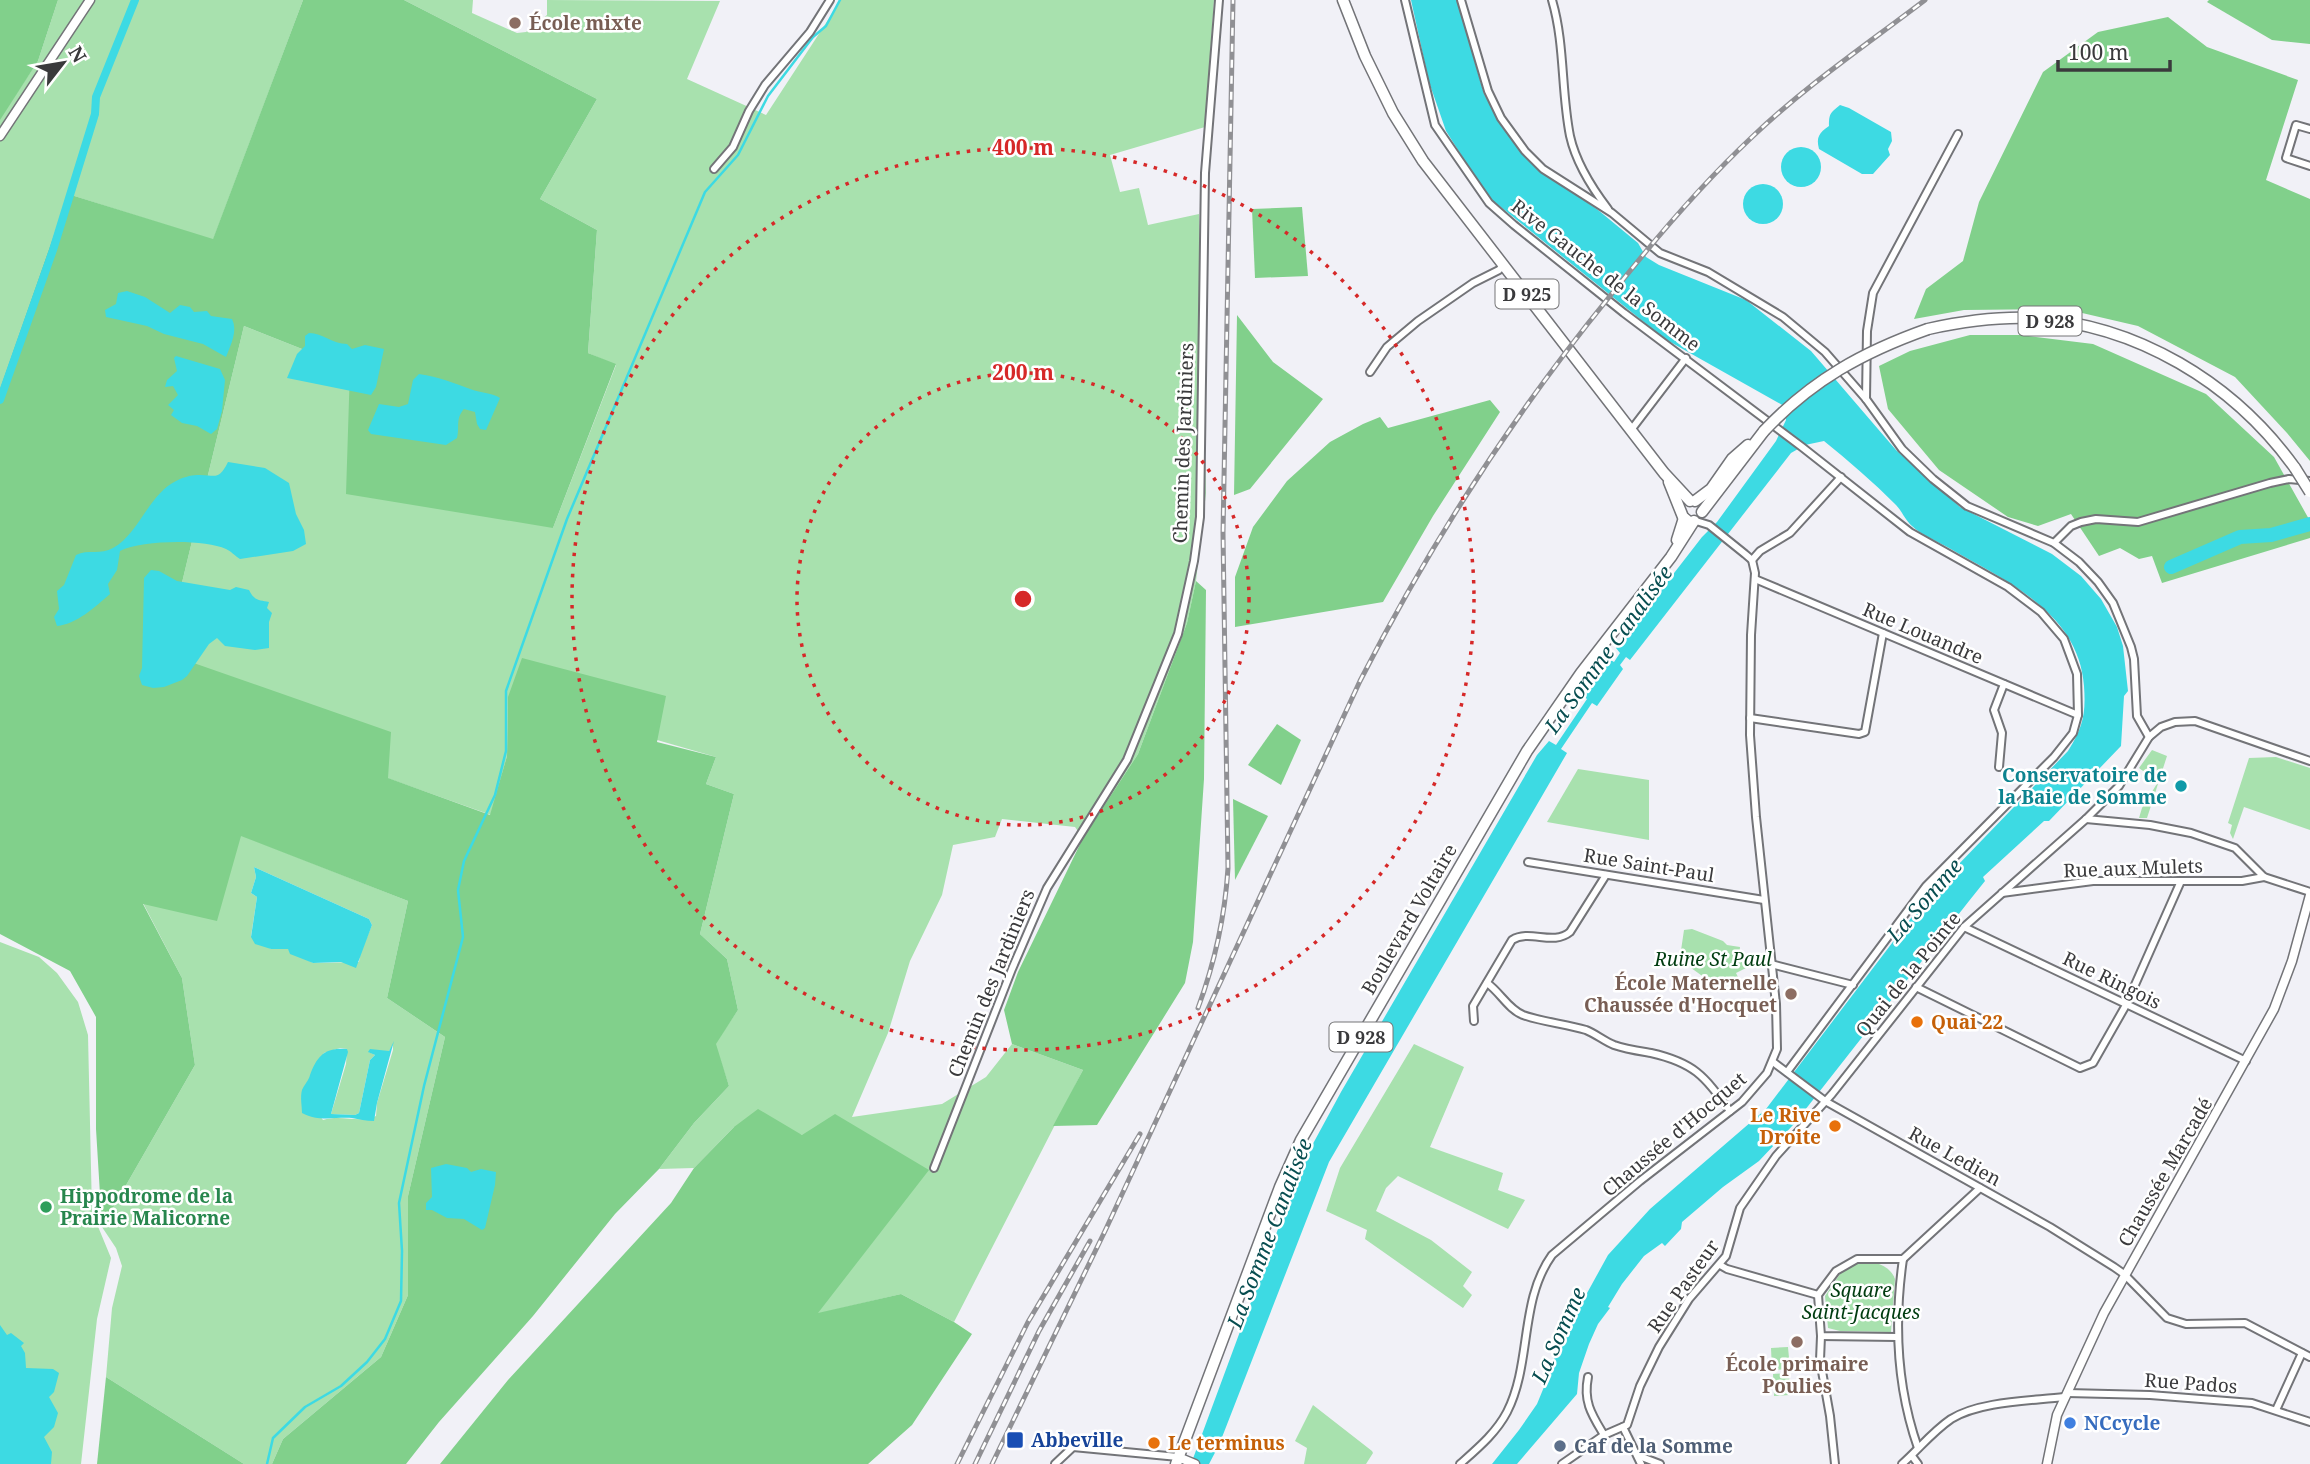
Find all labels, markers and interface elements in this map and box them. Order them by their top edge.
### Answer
place label: École mixte [529,10,642,36]
marker: École mixte [507,15,523,31]
north arrow [28,28,98,98]
scale bar [2058,28,2170,72]
text: 100 m [2068,38,2129,66]
text: N [63,41,93,67]
text: 400 m [992,133,1054,161]
street label: Rive Gauche de la Somme [1506,193,1706,357]
road number: D 925 [1496,280,1558,308]
road number: D 928 [2018,306,2082,335]
street label: Chemin des Jardiniers [1167,342,1199,544]
text: 200 m [992,358,1054,386]
water label: La Somme Canalisée [1537,560,1678,739]
centre of rings [1011,587,1035,611]
street label: Rue Louandre [1859,596,1987,670]
place label: Conservatoire de la Baie de Somme [1998,762,2167,810]
marker: Conservatoire de la Baie de Somme [2173,778,2189,794]
street label: Boulevard Voltaire [1355,839,1463,999]
street label: Rue Saint-Paul [1582,842,1716,888]
water label: La Somme [1879,852,1968,948]
street label: Rue aux Mulets [2063,853,2203,883]
street label: Chemin des Jardiniers [941,885,1041,1081]
street label: Quai de la Pointe [1849,906,1967,1042]
street label: Rue Ringois [2059,945,2165,1015]
park label: Ruine St Paul [1653,946,1772,972]
place label: École Maternelle Chaussée d'Hocquet [1584,970,1777,1018]
marker: École Maternelle Chaussée d'Hocquet [1783,986,1799,1002]
place label: Quai 22 [1931,1009,2003,1035]
marker: Quai 22 [1909,1014,1925,1030]
road number: D 928 [1330,1022,1392,1052]
street label: Chaussée d'Hocquet [1596,1066,1752,1202]
street label: Chaussée Marcadé [2112,1093,2218,1251]
place label: Le Rive Droite [1750,1102,1821,1150]
marker: Le Rive Droite [1827,1118,1843,1134]
street label: Rue Ledien [1904,1120,2006,1192]
water label: La Somme Canalisée [1220,1134,1318,1333]
place label: Hippodrome de la Prairie Malicorne [60,1183,233,1231]
marker: Hippodrome de la Prairie Malicorne [38,1199,54,1215]
street label: Rue Pasteur [1641,1234,1725,1338]
park label: Square Saint-Jacques [1802,1277,1920,1325]
water label: La Somme [1524,1283,1592,1388]
marker: École primaire Poulies [1789,1334,1805,1350]
place label: École primaire Poulies [1725,1351,1869,1399]
street label: Rue Pados [2144,1367,2238,1399]
place label: NCcycle [2084,1410,2160,1436]
marker: NCcycle [2062,1415,2078,1431]
place label: Abbeville [1031,1427,1123,1453]
marker: Abbeville [1005,1430,1025,1450]
place label: Le terminus [1168,1430,1285,1456]
place label: Caf de la Somme [1574,1433,1733,1459]
marker: Le terminus [1146,1435,1162,1451]
marker: Caf de la Somme [1552,1438,1568,1454]

